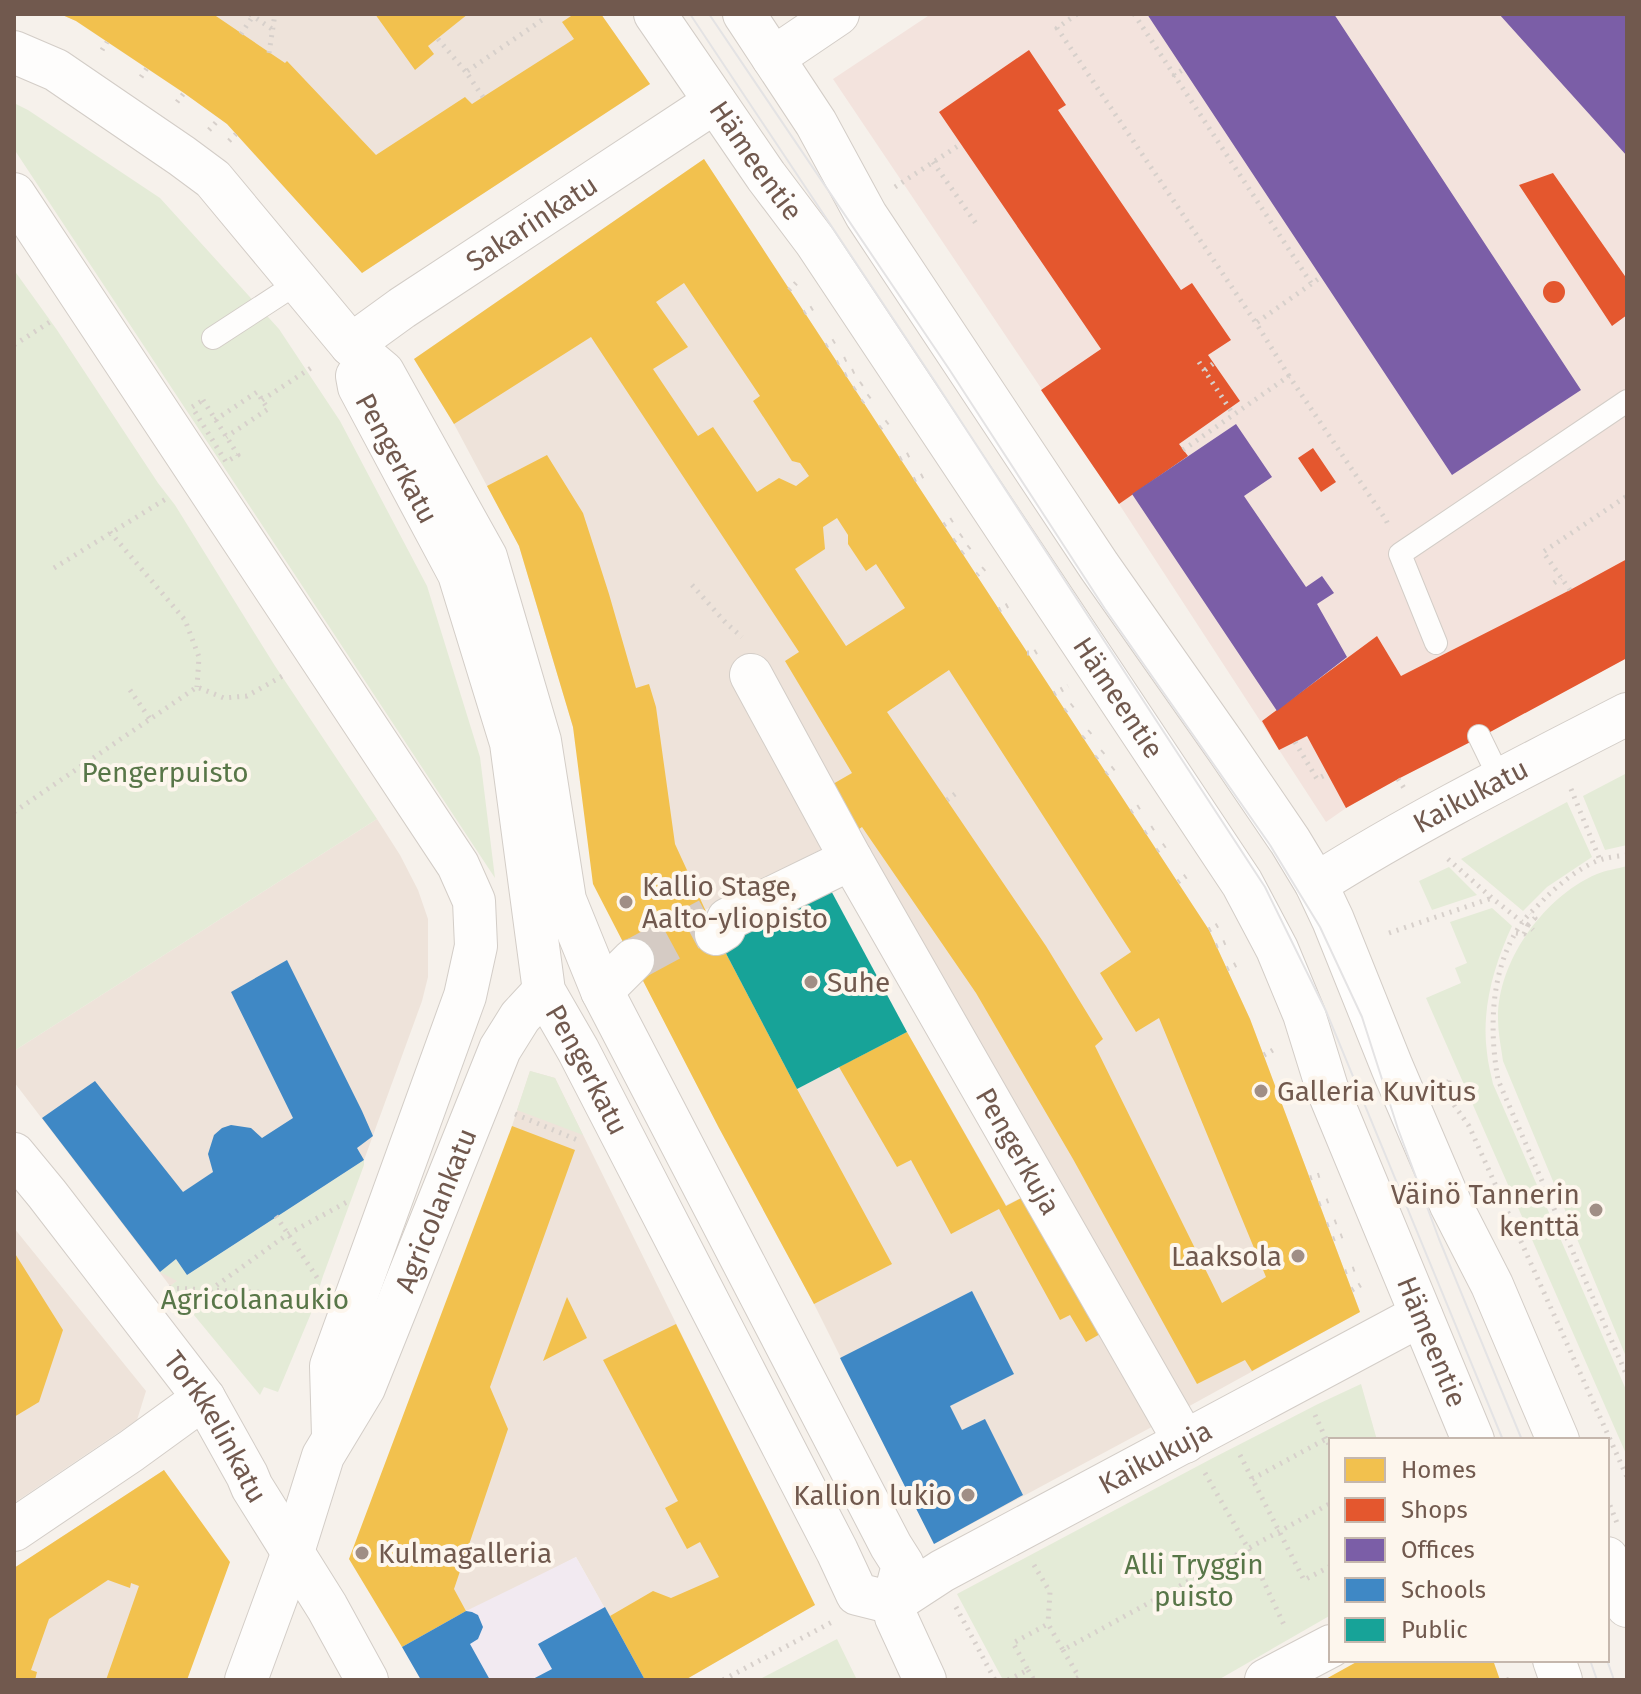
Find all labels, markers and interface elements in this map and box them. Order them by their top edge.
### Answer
street label: Hämeentie [702,95,809,227]
street label: Sakarinkatu [460,168,604,278]
street label: Pengerkatu [348,388,445,529]
street label: Hämeentie [1066,631,1170,765]
street label: Kaikukatu [1407,752,1534,840]
park label: Pengerpuisto [81,756,249,789]
place label: Kallio Stage, Aalto-yliopisto [642,870,828,935]
marker: Kallio Stage, Aalto-yliopisto [617,893,635,911]
place label: Suhe [827,966,890,999]
marker: Suhe [802,973,820,991]
street label: Pengerkatu [538,999,635,1141]
place label: Galleria Kuvitus [1277,1075,1476,1108]
street label: Pengerkuja [969,1082,1067,1221]
marker: Galleria Kuvitus [1252,1082,1270,1100]
street label: Agricolankatu [388,1124,483,1297]
place label: Väinö Tannerin kenttä [1391,1178,1580,1243]
marker: Väinö Tannerin kenttä [1587,1201,1605,1219]
place label: Laaksola [1171,1240,1282,1273]
marker: Laaksola [1289,1247,1307,1265]
street label: Hämeentie [1390,1272,1474,1412]
park label: Agricolanaukio [161,1283,349,1316]
street label: Torkkelinkatu [157,1344,274,1509]
street label: Kaikukuja [1093,1414,1217,1501]
legend [1329,1438,1609,1662]
text: Homes [1401,1456,1476,1484]
place label: Kallion lukio [793,1479,952,1512]
marker: Kallion lukio [959,1486,977,1504]
text: Shops [1401,1496,1468,1524]
text: Offices [1401,1536,1475,1564]
place label: Kulmagalleria [378,1537,552,1570]
marker: Kulmagalleria [353,1544,371,1562]
park label: Alli Tryggin puisto [1124,1548,1264,1613]
text: Schools [1401,1576,1486,1604]
text: Public [1401,1616,1468,1644]

